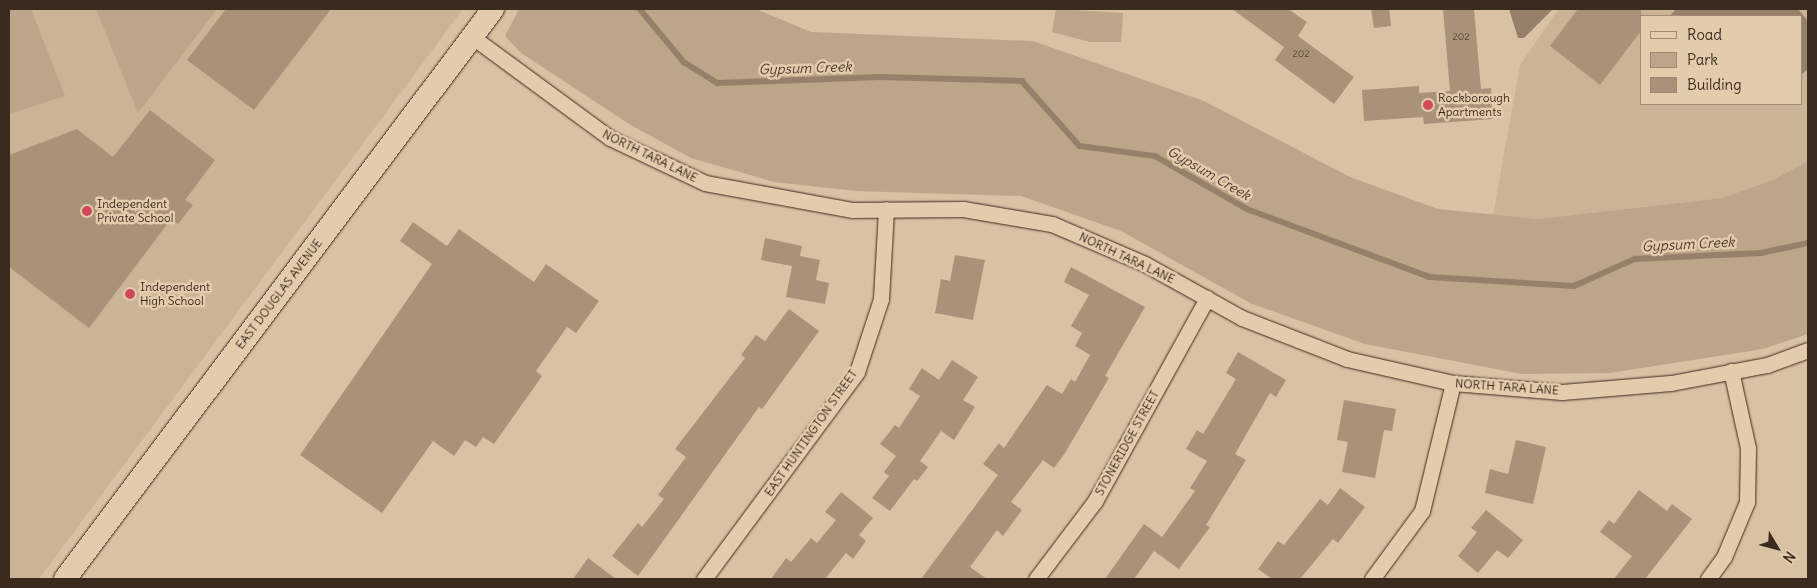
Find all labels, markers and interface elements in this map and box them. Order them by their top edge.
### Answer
legend [1640,15,1802,105]
text: Road [1687,25,1722,44]
house number: 202 [1452,31,1470,43]
house number: 202 [1292,48,1310,60]
text: Park [1687,50,1718,69]
water label: Gypsum Creek [758,58,852,78]
text: Building [1687,75,1742,94]
place label: Rockborough Apartments [1438,91,1510,119]
marker: Rockborough Apartments [1422,99,1434,111]
street label: NORTH TARA LANE [600,127,700,185]
water label: Gypsum Creek [1165,143,1253,203]
place label: Independent Private School [97,197,174,225]
marker: Independent Private School [81,205,93,217]
street label: NORTH TARA LANE [1077,230,1177,286]
water label: Gypsum Creek [1641,233,1735,255]
street label: EAST DOUGLAS AVENUE [233,236,325,352]
place label: Independent High School [140,280,210,308]
marker: Independent High School [124,288,136,300]
street label: EAST HUNTINGTON STREET [762,367,860,499]
street label: NORTH TARA LANE [1455,376,1559,398]
street label: STONERIDGE STREET [1092,388,1162,498]
north arrow [1752,523,1802,573]
text: N [1779,548,1799,566]

